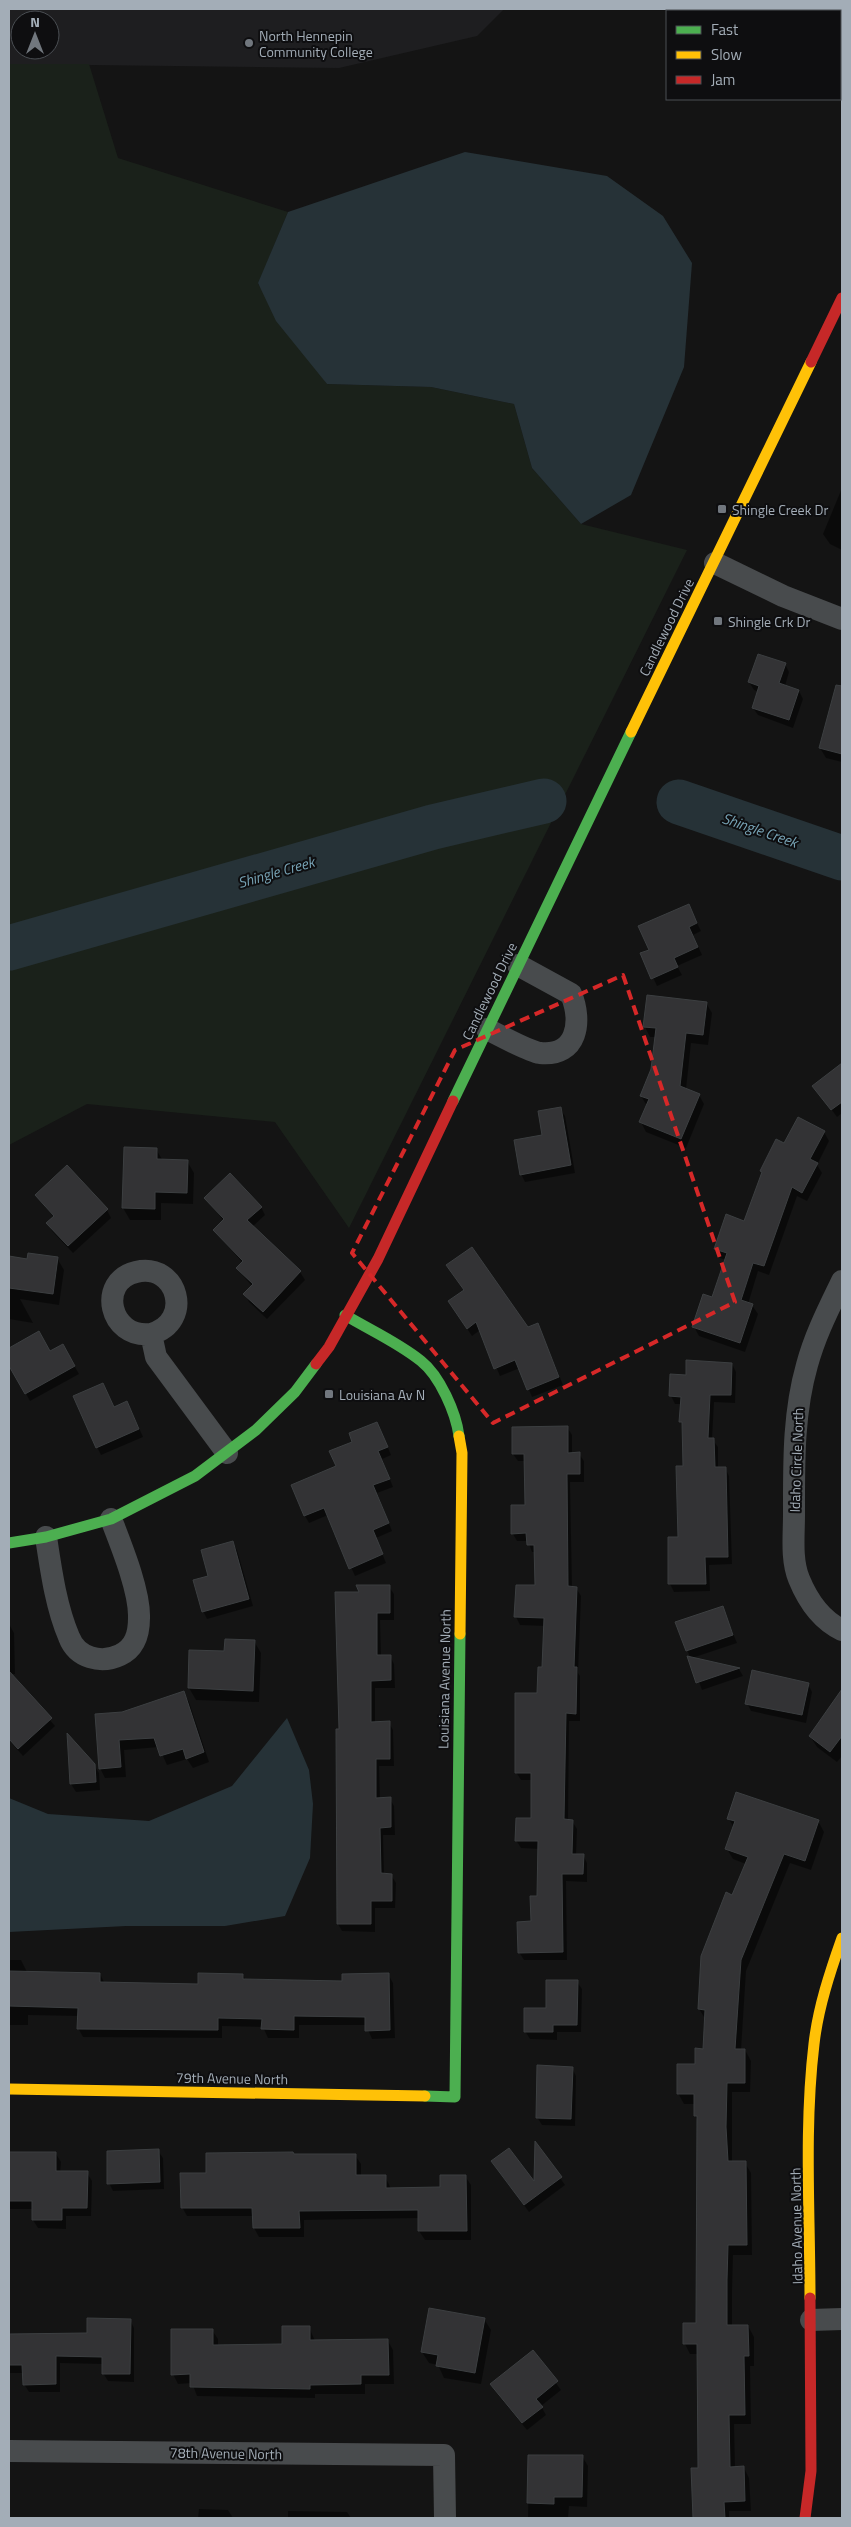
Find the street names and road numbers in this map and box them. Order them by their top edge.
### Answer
street label: Candlewood Drive [633,575,699,679]
street label: Candlewood Drive [456,939,522,1043]
street label: Idaho Circle North [784,1407,808,1513]
street label: Louisiana Avenue North [432,1609,456,1749]
street label: 79th Avenue North [176,2067,288,2089]
street label: Idaho Avenue North [784,2167,808,2285]
street label: 78th Avenue North [170,2442,282,2464]

